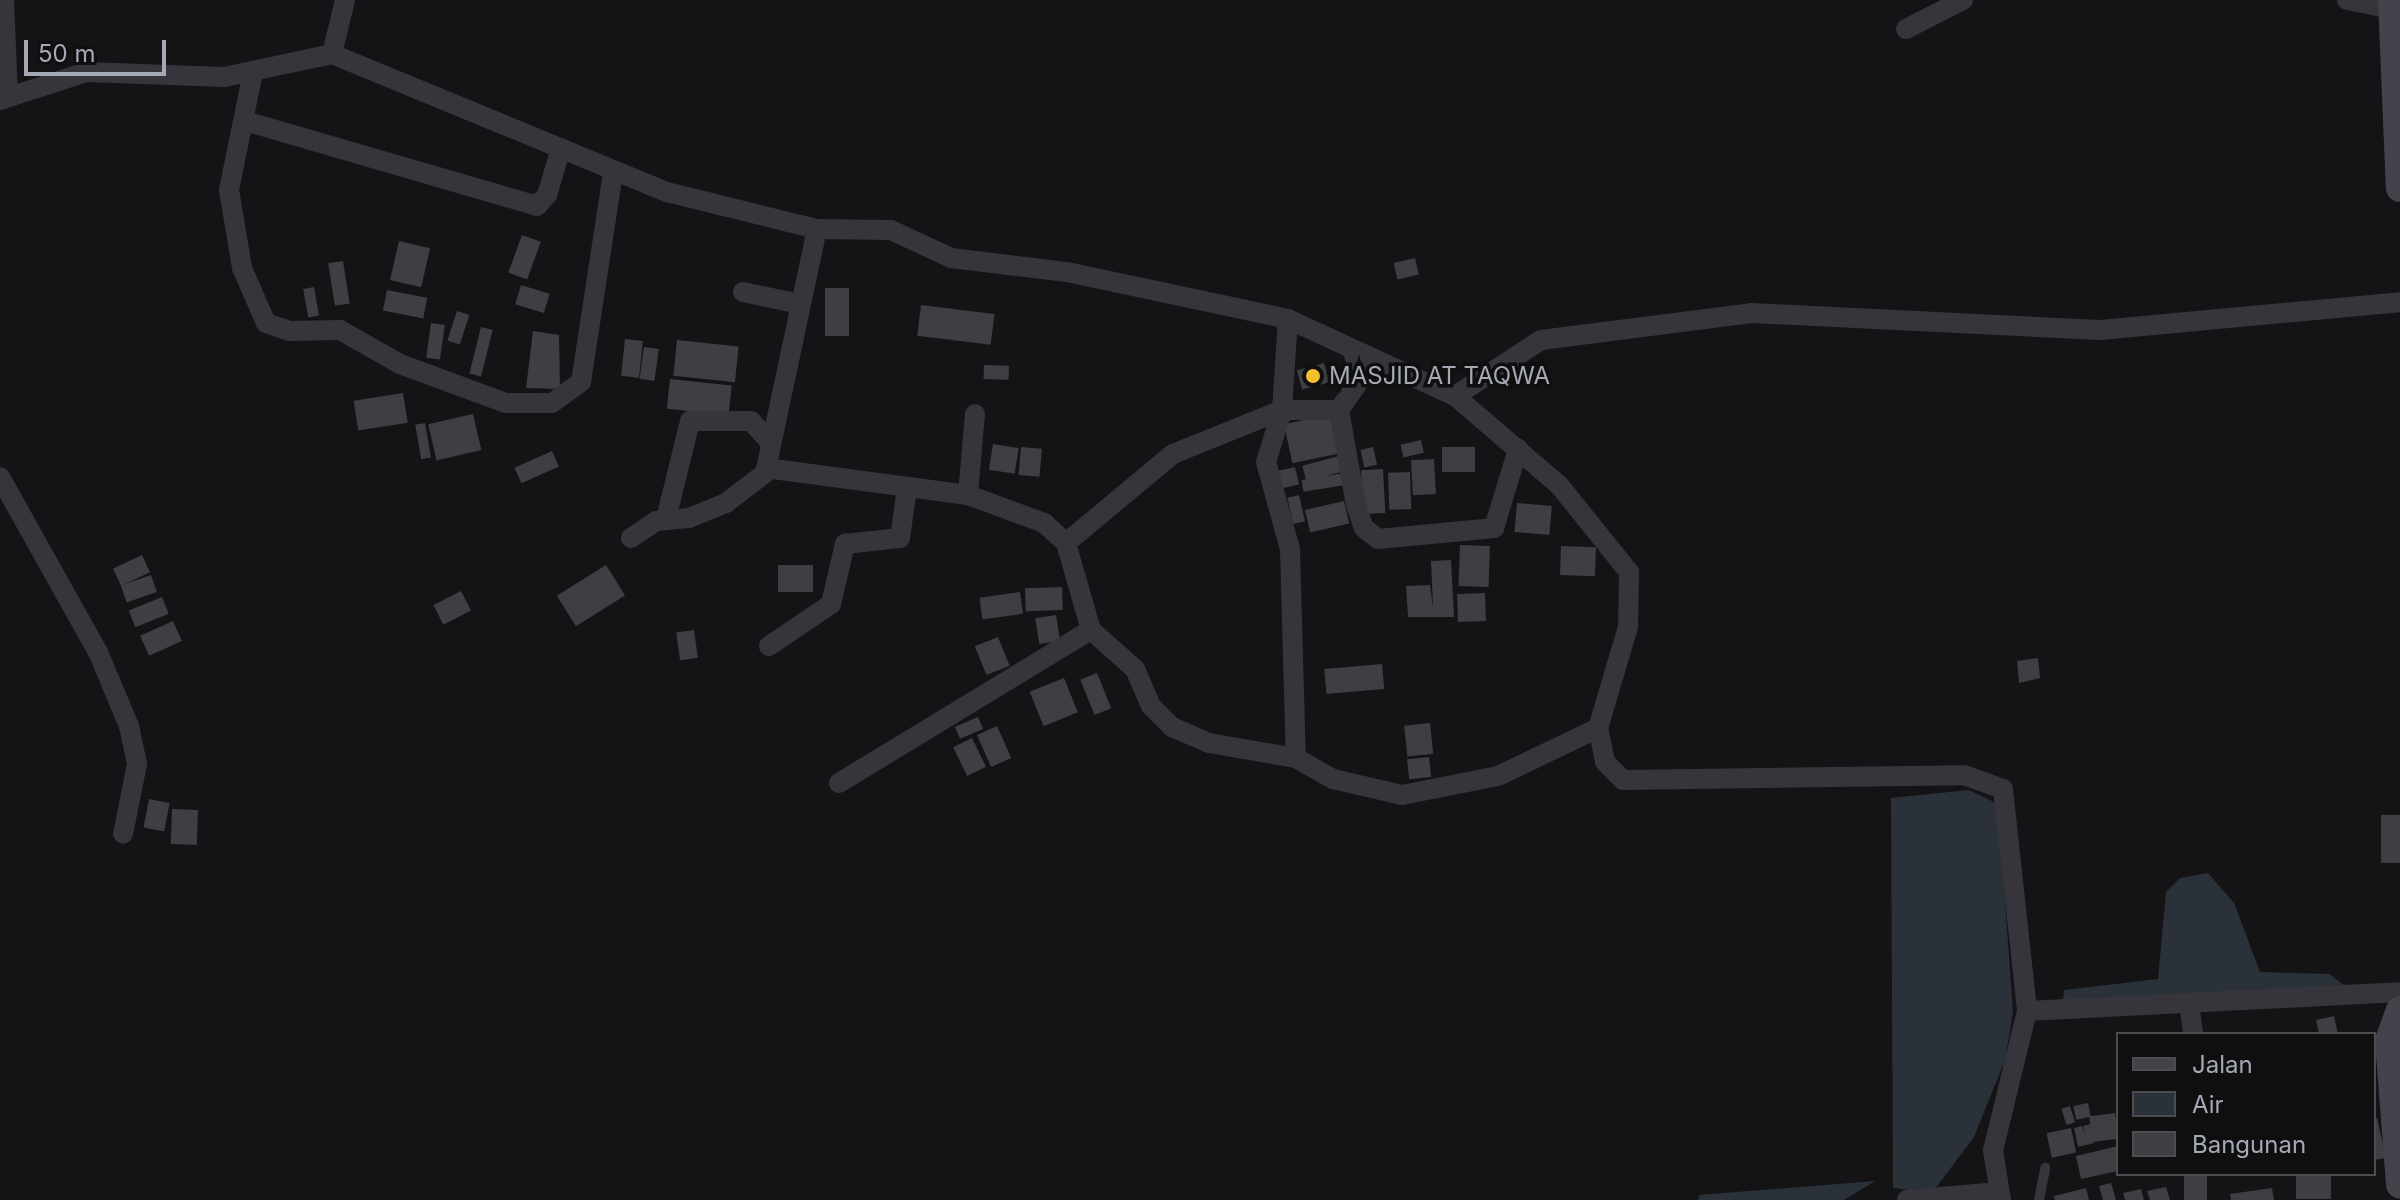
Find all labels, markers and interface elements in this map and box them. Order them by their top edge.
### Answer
scale bar [28,24,170,74]
text: 50 m [38,39,96,68]
place label: MASJID AT TAQWA [1329,362,1550,390]
marker: MASJID AT TAQWA [1304,367,1322,385]
legend [2116,1032,2376,1176]
text: Jalan [2192,1050,2253,1079]
text: Air [2192,1090,2224,1119]
text: Bangunan [2192,1130,2306,1159]

